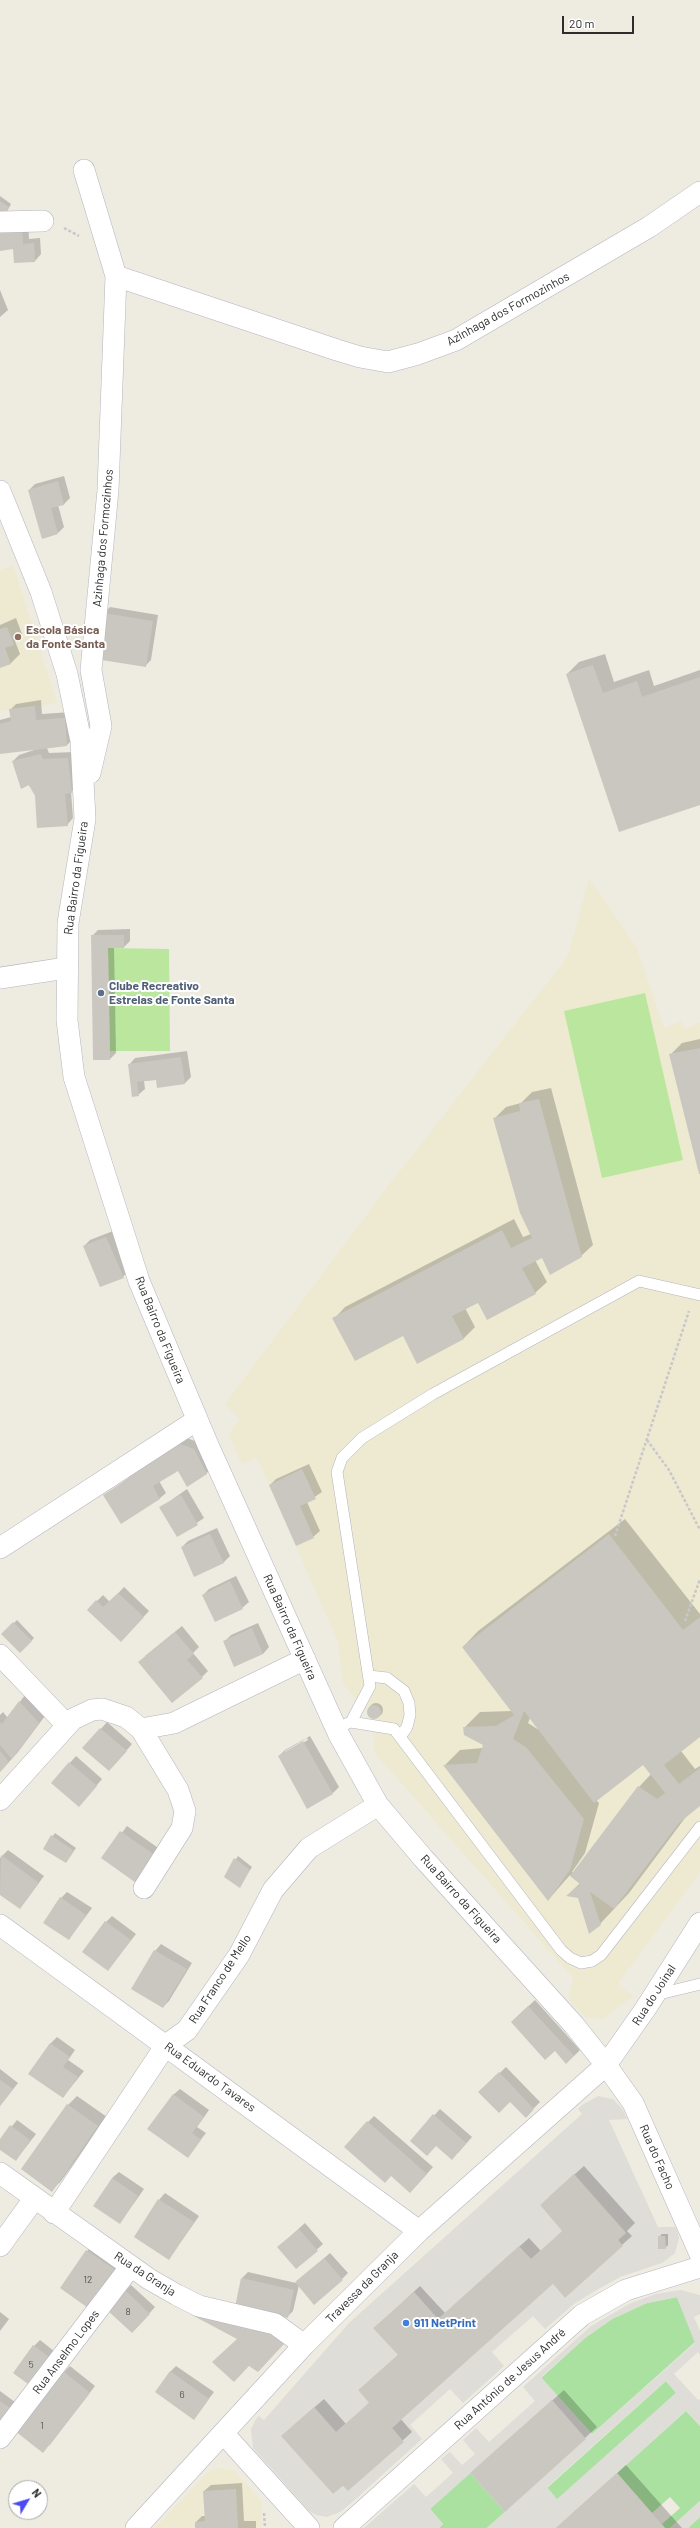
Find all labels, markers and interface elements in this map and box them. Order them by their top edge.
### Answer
scale bar [564,8,636,34]
text: 20 m [569,16,595,30]
street label: Azinhaga dos Formozinhos [444,269,572,349]
street label: Azinhaga dos Formozinhos [90,469,116,607]
place label: Escola Básica da Fonte Santa [26,623,105,651]
marker: Escola Básica da Fonte Santa [13,632,23,642]
street label: Rua Bairro da Figueira [61,820,91,936]
place label: Clube Recreativo Estrelas de Fonte Santa [109,979,235,1007]
marker: Clube Recreativo Estrelas de Fonte Santa [96,988,106,998]
street label: Rua Bairro da Figueira [132,1274,188,1386]
street label: Rua Bairro da Figueira [260,1572,320,1682]
street label: Rua Bairro da Figueira [417,1852,505,1946]
street label: Rua Franco de Mello [186,1932,254,2026]
street label: Rua do Joinal [629,1962,679,2028]
street label: Rua Eduardo Tavares [162,2039,258,2115]
street label: Rua do Facho [636,2122,678,2192]
street label: Travessa da Granja [323,2248,401,2326]
street label: Rua da Granja [111,2249,179,2299]
house number: 12 [84,2274,92,2286]
house number: 8 [125,2306,131,2318]
street label: Rua Anselmo Lopes [30,2307,102,2397]
place label: 911 NetPrint [414,2316,476,2330]
marker: 911 NetPrint [401,2318,411,2328]
street label: Rua António de Jesus André [451,2325,569,2433]
house number: 5 [28,2359,34,2371]
house number: 6 [179,2389,185,2401]
house number: 1 [40,2420,44,2432]
north arrow [8,2480,48,2520]
text: N [30,2486,44,2500]

